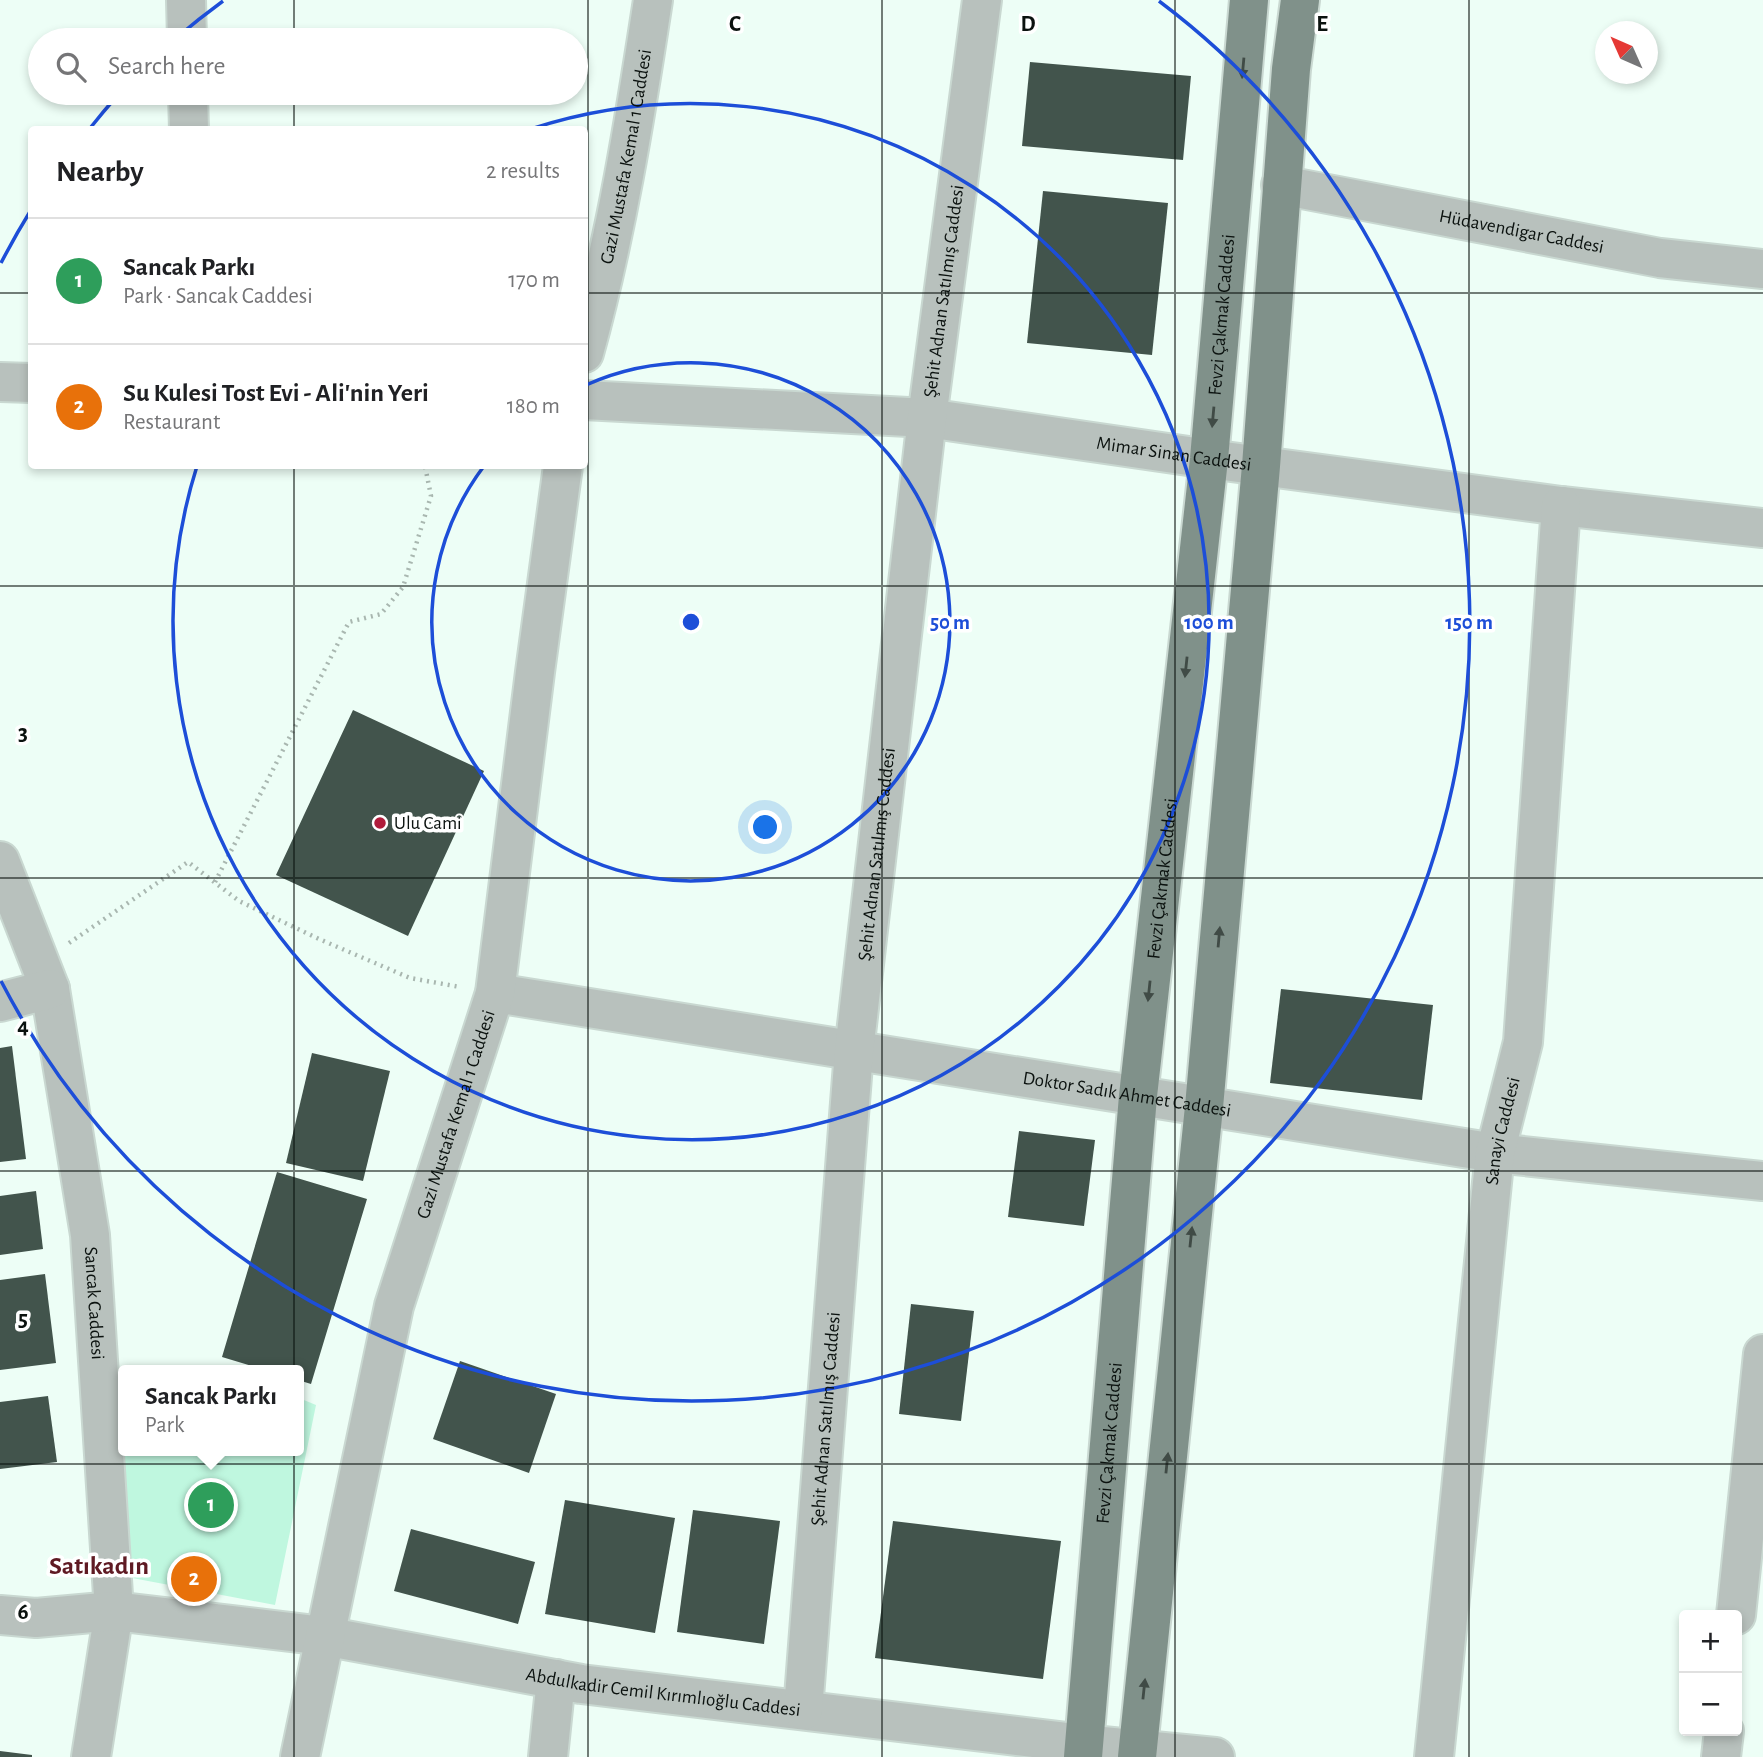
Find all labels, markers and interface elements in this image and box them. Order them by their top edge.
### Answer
text: C [729,13,741,36]
text: D [1020,13,1036,36]
text: E [1316,13,1328,36]
north arrow [1595,21,1658,84]
search box [28,28,588,105]
icon: search [52,48,90,86]
street label: Gazi Mustafa Kemal 1 Caddesi [597,48,655,266]
text: Search here [108,53,226,79]
one-way arrow [1237,57,1248,79]
text: Nearby [56,157,144,187]
text: 2 results [486,160,560,183]
street label: Şehit Adnan Satılmış Caddesi [920,184,967,399]
street label: Hüdavendigar Caddesi [1438,206,1606,256]
street label: Fevzi Çakmak Caddesi [1205,233,1238,396]
text: Sancak Parkı [123,254,255,280]
text: 1 [75,269,83,292]
text: 170 m [508,269,560,292]
text: Park · Sancak Caddesi [123,285,313,308]
text: Su Kulesi Tost Evi - Ali'nin Yeri [123,380,429,406]
text: 2 [74,395,84,418]
text: 180 m [507,395,560,418]
one-way arrow [1207,406,1218,428]
text: Restaurant [123,411,220,434]
street label: Mimar Sinan Caddesi [1095,433,1253,474]
centre of rings [679,610,703,634]
text: 50 m [930,612,970,633]
text: 100 m [1184,612,1234,633]
text: 150 m [1445,612,1493,633]
one-way arrow [1180,656,1191,678]
text: 3 [18,722,28,745]
street label: Şehit Adnan Satılmış Caddesi [855,747,898,962]
street label: Fevzi Çakmak Caddesi [1144,797,1181,960]
your location [748,810,782,844]
place label: Ulu Cami [394,814,462,833]
marker: Ulu Cami [372,815,388,831]
one-way arrow [1214,926,1225,948]
one-way arrow [1144,980,1155,1002]
street label: Gazi Mustafa Kemal 1 Caddesi [413,1008,498,1221]
text: 4 [17,1015,29,1038]
street label: Doktor Sadık Ahmet Caddesi [1021,1068,1233,1120]
street label: Sanayi Caddesi [1482,1075,1523,1186]
one-way arrow [1185,1225,1196,1247]
street label: Sancak Caddesi [81,1246,107,1360]
text: 5 [18,1308,28,1331]
street label: Şehit Adnan Satılmış Caddesi [808,1311,843,1526]
street label: Fevzi Çakmak Caddesi [1093,1362,1125,1525]
popup [118,1365,304,1456]
text: Sancak Parkı [145,1383,277,1409]
text: Park [145,1414,185,1437]
one-way arrow [1162,1452,1173,1474]
pin: 1 [188,1479,234,1531]
district label: Satıkadın [49,1553,149,1579]
pin: 2 [171,1553,217,1605]
text: 6 [17,1601,29,1624]
map controls [1679,1610,1742,1736]
button: + [1679,1610,1742,1673]
street label: Abdulkadir Cemil Kırımlıoğlu Caddesi [524,1664,802,1720]
button: − [1679,1673,1742,1736]
one-way arrow [1138,1678,1149,1700]

